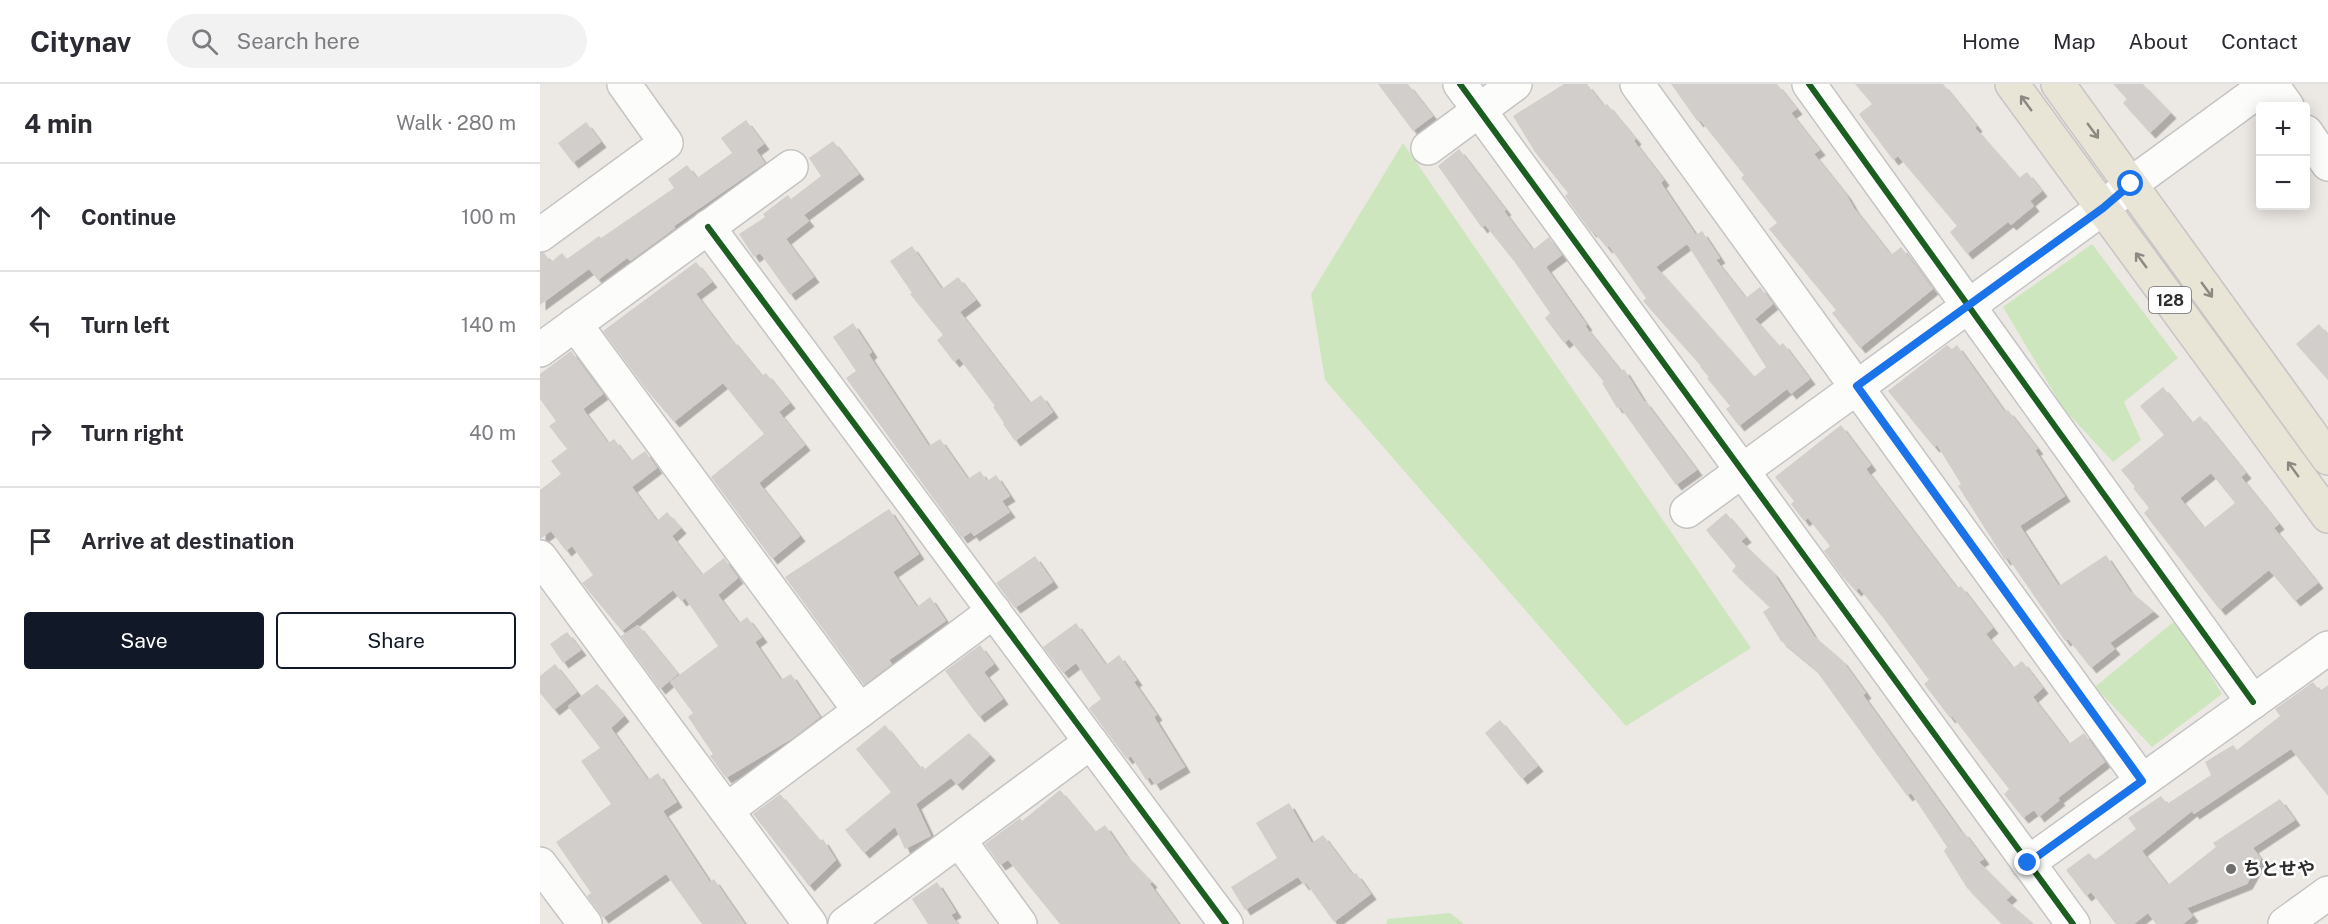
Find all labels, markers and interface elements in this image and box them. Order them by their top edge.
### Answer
search box [167,14,587,68]
text: Citynav [30,25,131,58]
icon: search [188,25,221,58]
text: Search here [236,28,360,54]
text: Home [1962,29,2020,54]
text: Map [2053,29,2096,54]
text: About [2129,29,2188,54]
text: Contact [2221,29,2298,54]
one-way arrow [2020,96,2032,112]
map controls [2256,102,2310,210]
button: + [2256,102,2310,156]
text: 4 min [24,108,93,139]
text: Walk · 280 m [396,111,516,135]
one-way arrow [2087,123,2099,139]
button: − [2256,156,2310,210]
route start [2117,170,2143,196]
icon: ahead [24,201,57,234]
text: Continue [81,204,176,230]
text: 100 m [461,205,516,229]
one-way arrow [2135,253,2147,269]
one-way arrow [2201,281,2213,297]
road number: 128 [2149,287,2191,313]
icon: left [24,309,57,342]
text: Turn left [81,312,170,338]
text: 140 m [461,313,516,337]
icon: right [24,417,57,450]
text: Turn right [81,420,184,446]
text: 40 m [469,421,516,445]
one-way arrow [2287,461,2300,477]
icon: arrive [24,525,57,558]
text: Arrive at destination [81,528,294,554]
button: Save [24,612,264,669]
button: Share [276,612,516,669]
route end [2014,849,2040,875]
place label: ちとせや [2243,858,2315,879]
marker: ちとせや [2224,862,2238,876]

